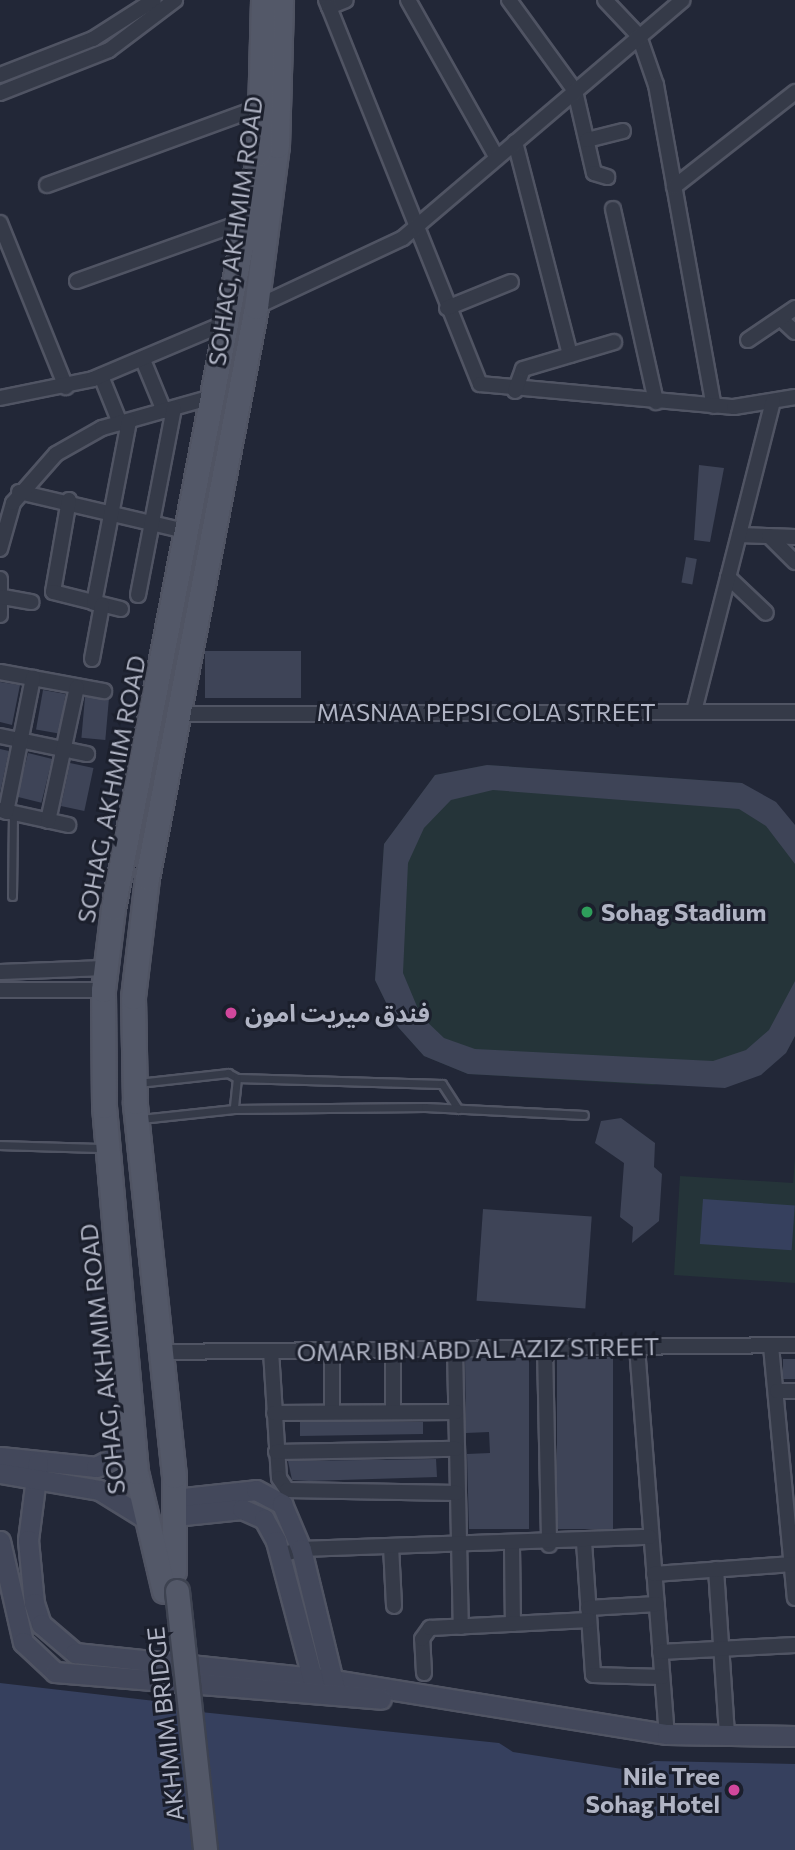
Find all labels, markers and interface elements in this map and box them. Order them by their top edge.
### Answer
street label: SOHAG, AKHMIM ROAD [202,94,268,368]
street label: SOHAG, AKHMIM ROAD [71,653,151,925]
street label: MASNAA PEPSI COLA STREET [316,698,656,726]
place label: Sohag Stadium [601,898,766,926]
marker: Sohag Stadium [579,904,595,920]
place label: فندق ميريت امون [245,999,430,1027]
marker: فندق ميريت امون [223,1005,239,1021]
street label: SOHAG, AKHMIM ROAD [73,1222,131,1496]
street label: OMAR IBN ABD AL AZIZ STREET [296,1331,660,1367]
street label: AKHMIM BRIDGE [140,1625,190,1823]
place label: Nile Tree Sohag Hotel [585,1762,720,1818]
marker: Nile Tree Sohag Hotel [726,1782,742,1798]

